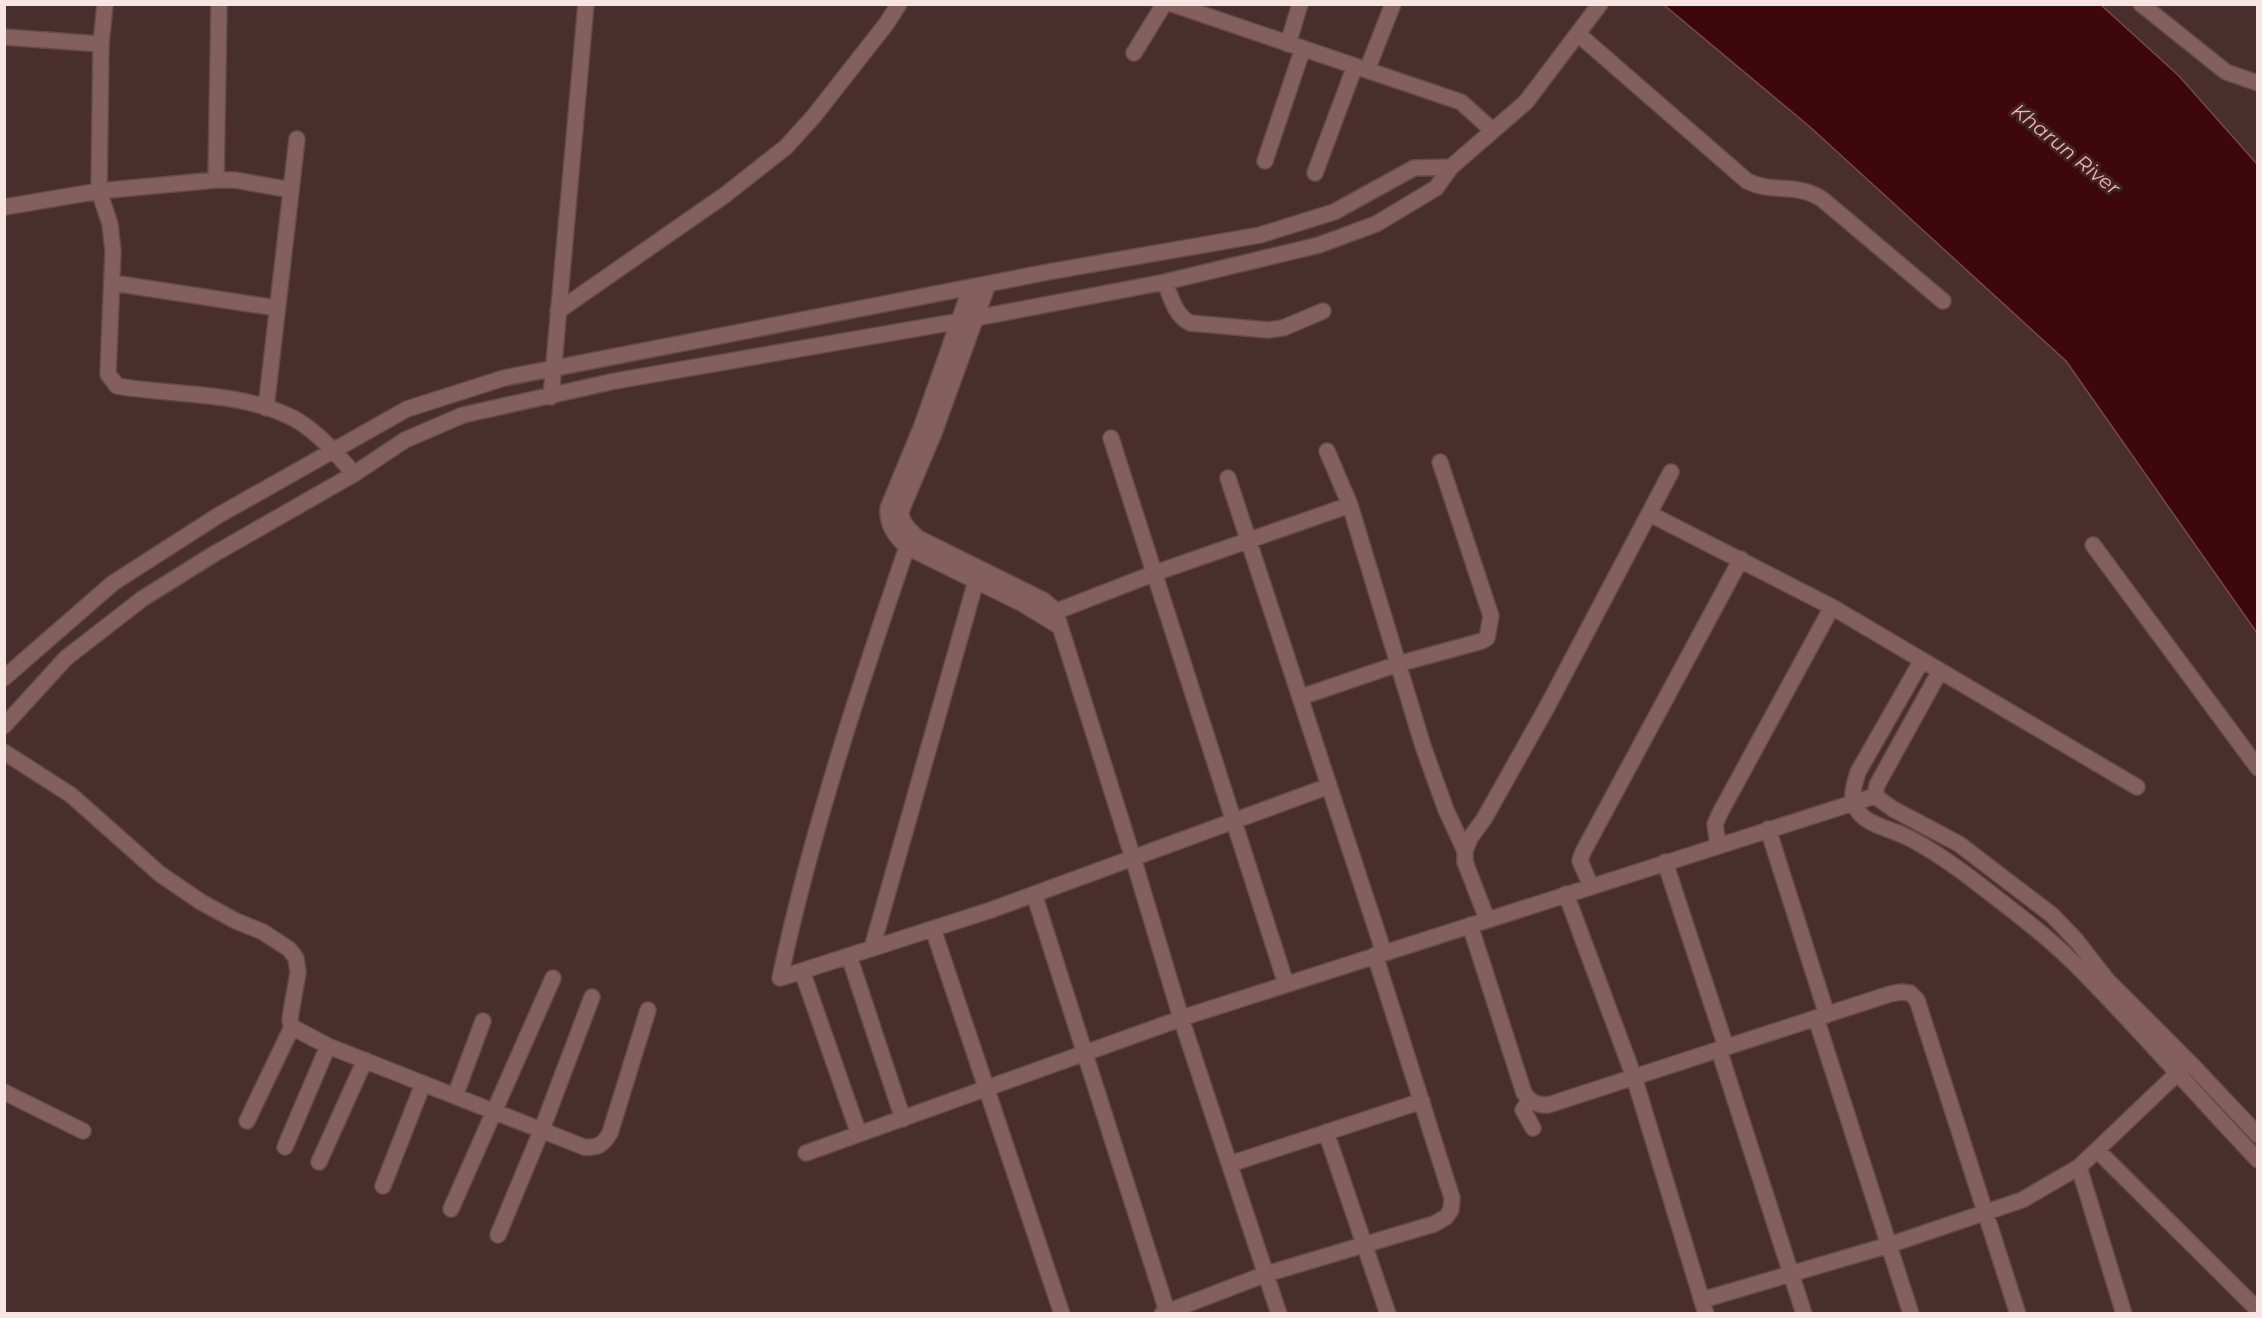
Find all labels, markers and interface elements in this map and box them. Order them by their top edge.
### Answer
water label: Kharun River [2007,98,2126,200]

